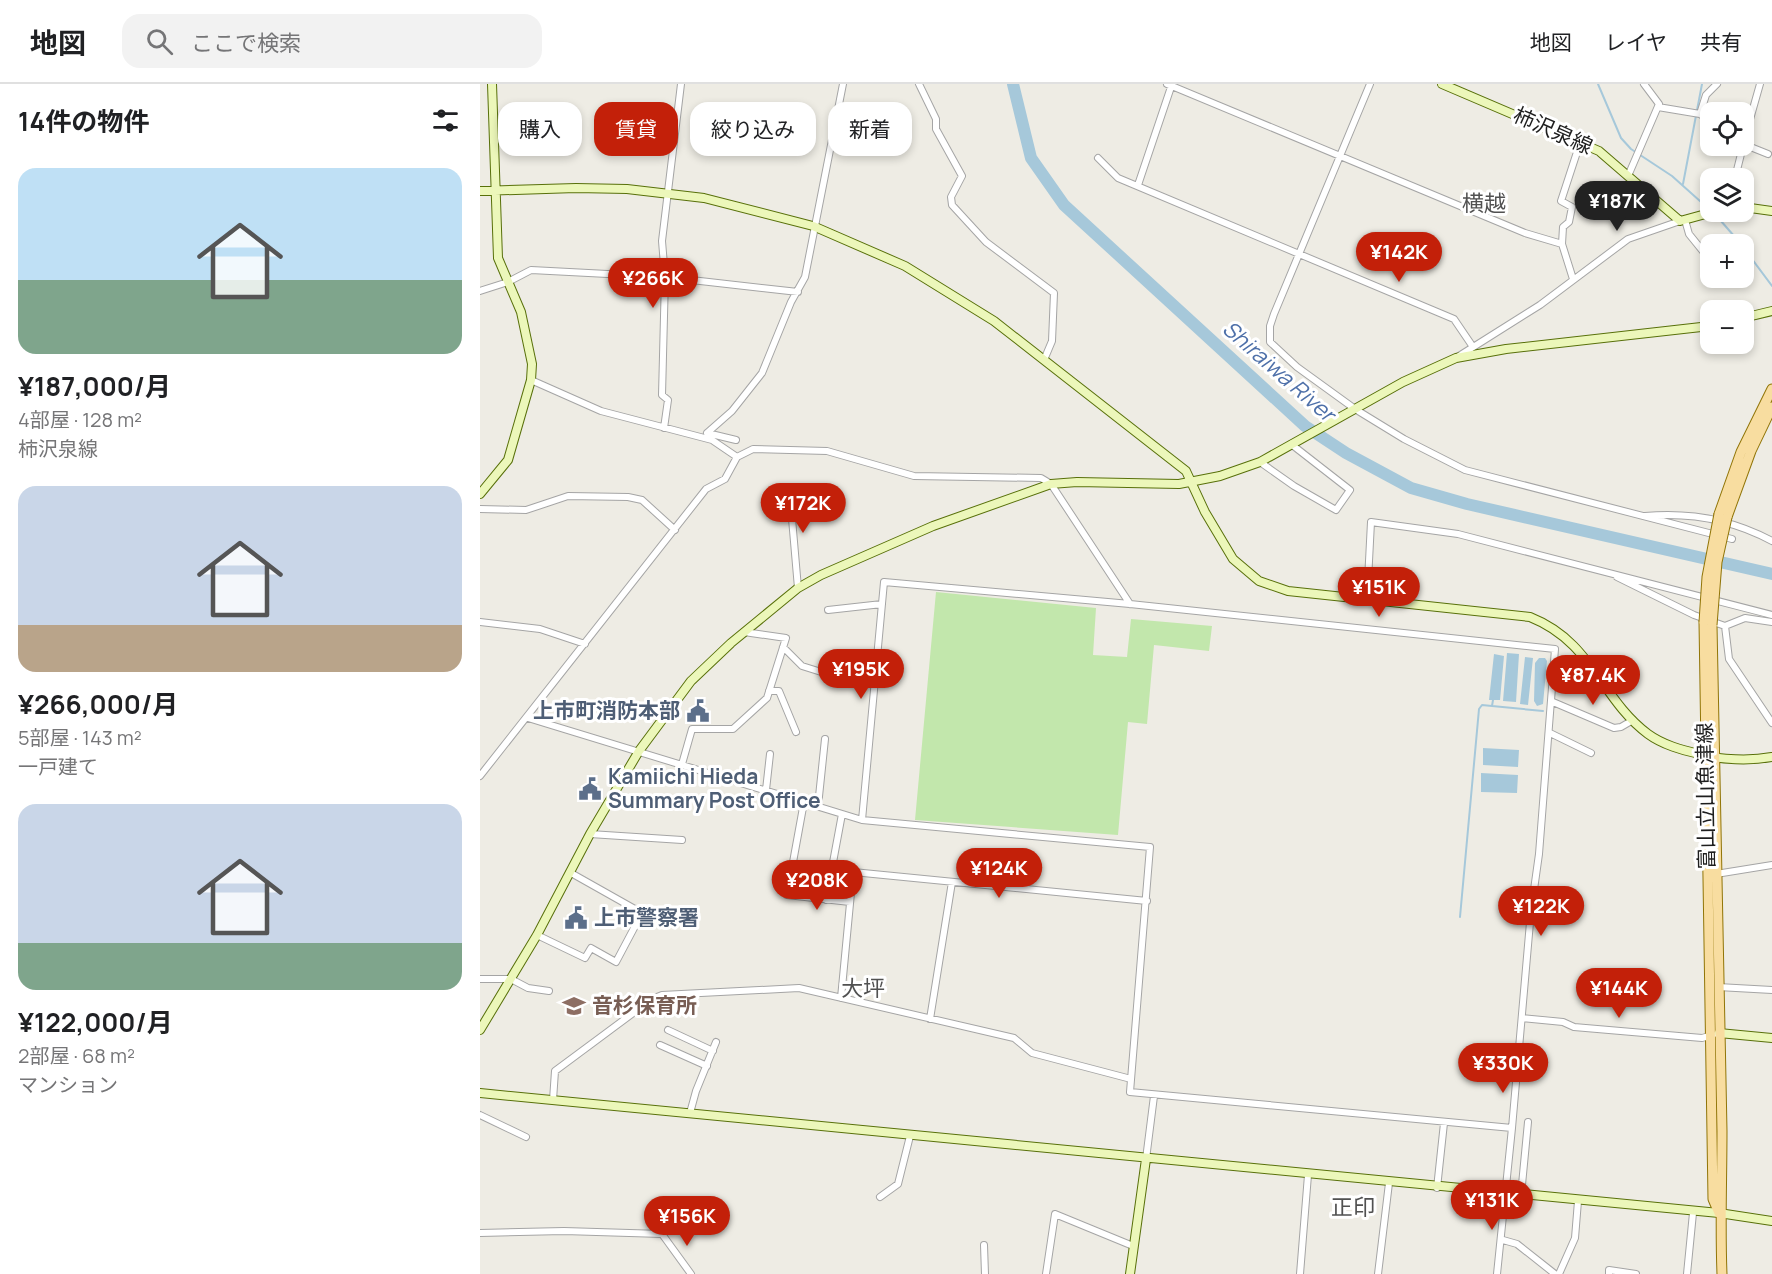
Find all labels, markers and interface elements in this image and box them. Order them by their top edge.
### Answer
search box [122,14,542,68]
text: 地図 [30,23,86,61]
icon: search [143,25,176,58]
text: ここで検索 [191,28,301,58]
text: 地図 [1530,28,1572,56]
text: レイヤ [1605,28,1667,56]
text: 共有 [1700,28,1742,56]
street label: 柿沢泉線 [1509,100,1597,160]
chip: 購入 [498,102,582,156]
chip: 賃貸 [594,102,678,156]
chip: 絞り込み [690,102,816,156]
chip: 新着 [828,102,912,156]
map controls [1700,102,1754,354]
button: locate [1700,102,1754,156]
text: 14件の物件 [18,103,149,139]
icon: filters [429,104,462,137]
button: layers [1700,168,1754,222]
pin: ¥187K [1575,181,1659,232]
text: ¥187K [1589,187,1645,214]
district label: 横越 [1462,188,1506,218]
icon: home [186,207,294,315]
pin: ¥142K [1357,232,1441,283]
button: + [1700,234,1754,288]
text: ¥142K [1370,238,1428,265]
pin: ¥266K [611,258,695,309]
text: ¥266K [622,264,684,291]
button: − [1700,300,1754,354]
water label: Shiraiwa River [1216,314,1344,430]
text: ¥187,000/月 [18,368,171,404]
text: 4部屋 · 128 m² [18,406,142,433]
text: 柿沢泉線 [18,435,98,462]
pin: ¥172K [761,483,845,534]
text: ¥172K [775,489,831,516]
icon: home [186,525,294,633]
pin: ¥151K [1337,567,1421,618]
text: ¥151K [1352,573,1406,600]
pin: ¥195K [819,649,903,700]
text: ¥195K [832,655,890,682]
pin: ¥87.4K [1544,655,1642,706]
text: ¥87.4K [1560,661,1626,688]
text: ¥266,000/月 [18,686,178,722]
place label: 上市町消防本部 [533,696,680,724]
public building icon: 上市町消防本部 [685,698,711,724]
street label: 富山立山魚津線 [1690,722,1720,870]
text: 5部屋 · 143 m² [18,724,142,751]
text: 一戸建て [18,753,98,780]
place label: Kamiichi Hieda Summary Post Office [608,762,821,814]
public building icon: Kamiichi Hieda Summary Post Office [577,776,603,802]
icon: home [186,843,294,951]
pin: ¥124K [957,848,1041,899]
text: ¥124K [970,854,1028,881]
pin: ¥208K [775,860,859,911]
text: ¥208K [786,866,848,893]
pin: ¥122K [1499,886,1583,937]
text: ¥122K [1512,892,1570,919]
place label: 上市警察署 [594,903,699,931]
public building icon: 上市警察署 [563,905,589,931]
pin: ¥144K [1577,968,1661,1019]
district label: 大坪 [841,973,885,1003]
text: ¥144K [1590,974,1648,1001]
place label: 音杉保育所 [592,991,697,1019]
school or university icon: 音杉保育所 [561,993,587,1019]
text: ¥122,000/月 [18,1004,173,1040]
text: 2部屋 · 68 m² [18,1042,135,1069]
pin: ¥330K [1461,1043,1545,1094]
text: ¥330K [1472,1049,1534,1076]
text: マンション [18,1071,118,1098]
pin: ¥131K [1450,1180,1534,1231]
text: ¥131K [1465,1186,1519,1213]
district label: 正印 [1331,1192,1375,1222]
pin: ¥156K [645,1196,729,1247]
text: ¥156K [658,1202,716,1229]

